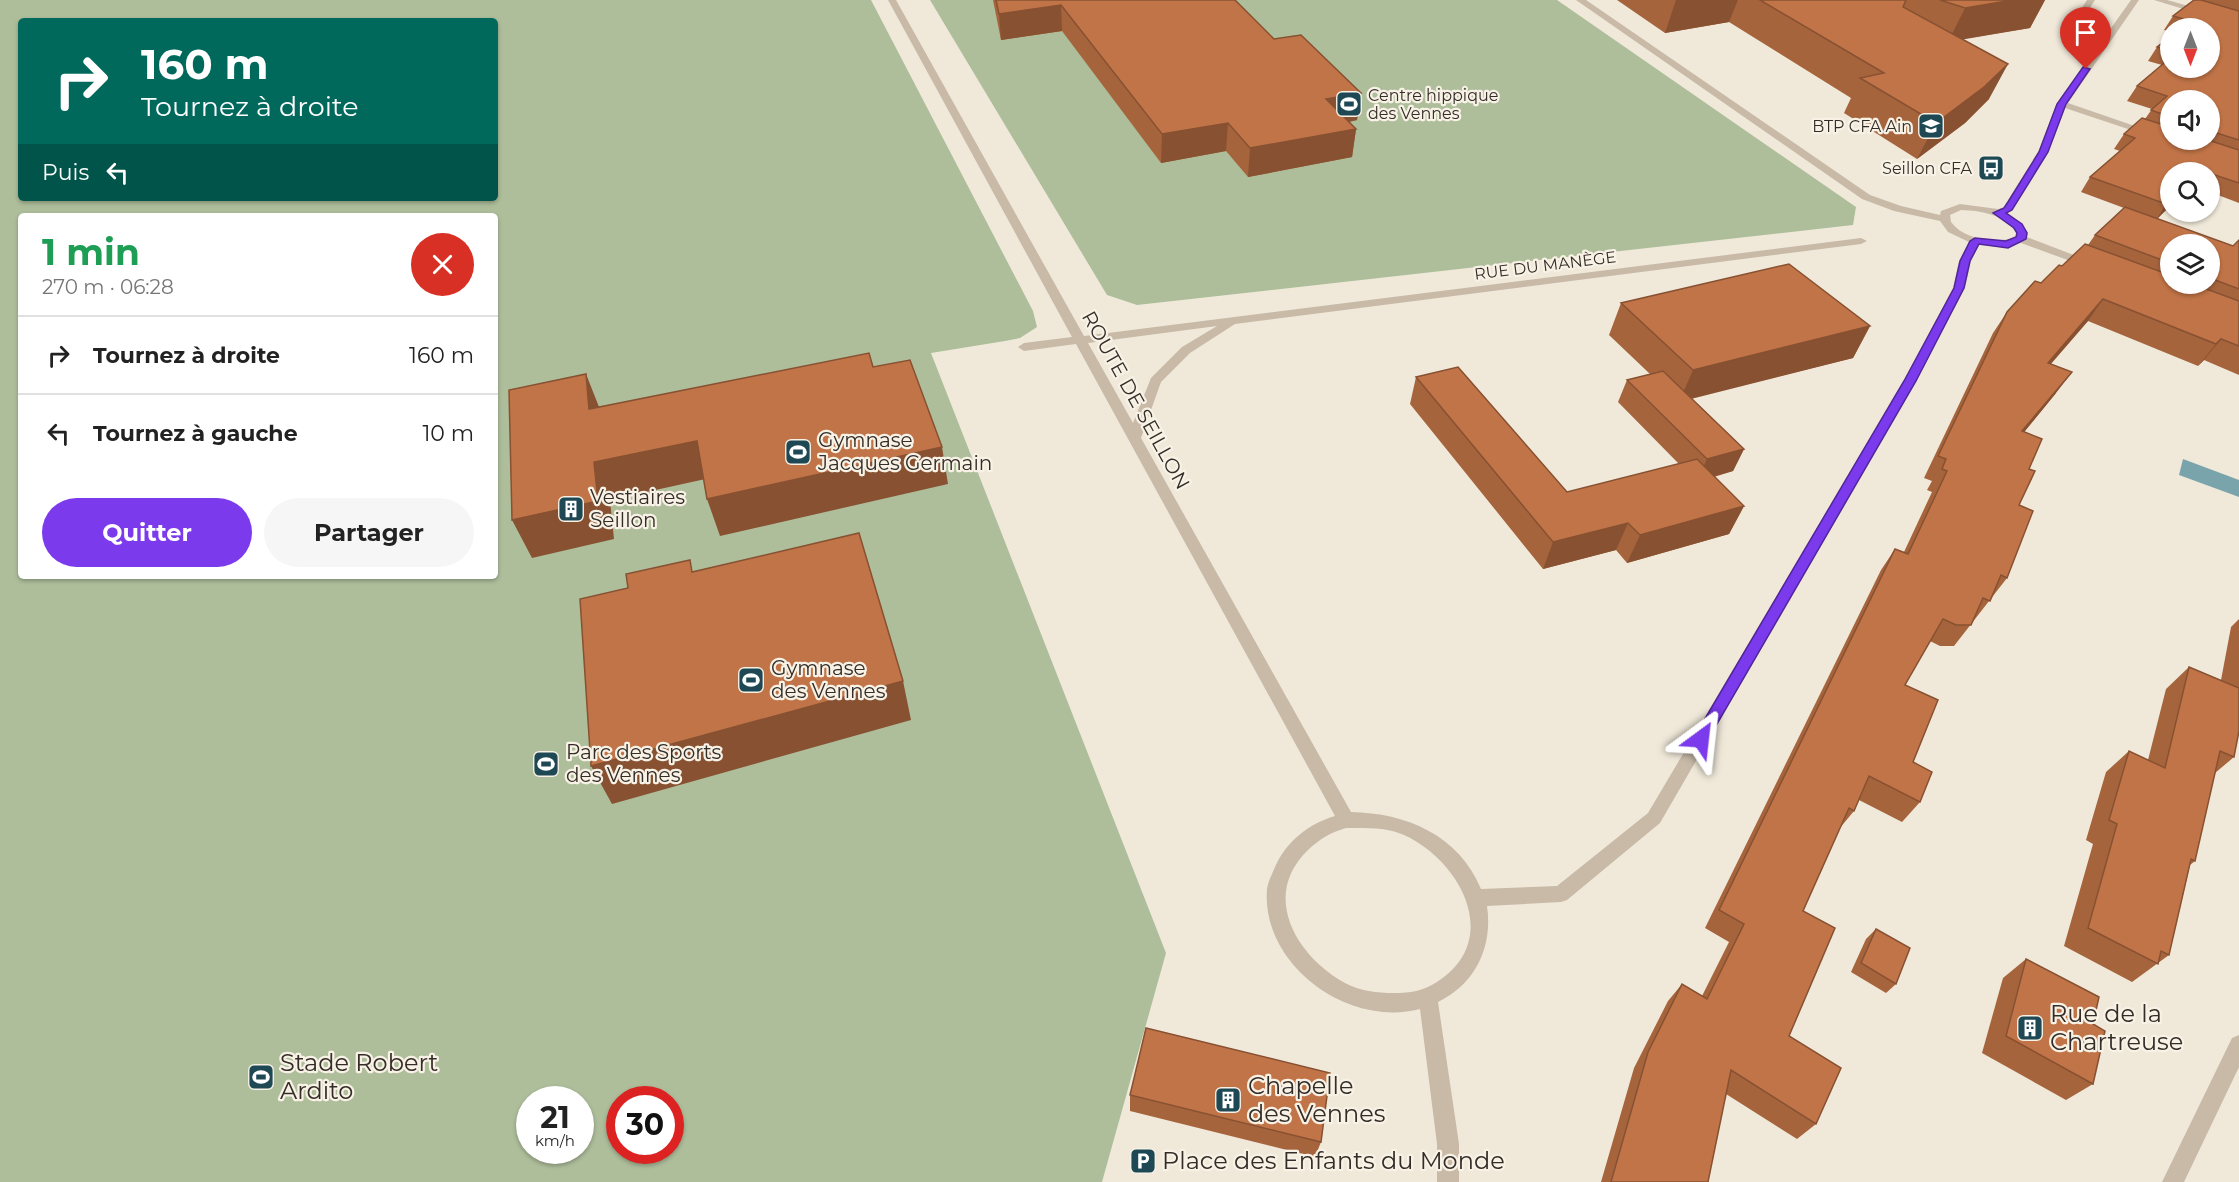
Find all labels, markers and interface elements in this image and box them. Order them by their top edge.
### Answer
pin [2060,7,2111,69]
icon: arrive [2069,16,2102,49]
north arrow [2160,18,2220,78]
map controls [2160,18,2220,294]
text: 160 m [141,38,269,90]
icon: right [42,42,120,120]
place label: Centre hippique des Vennes [1368,86,1498,123]
sports icon: Centre hippique des Vennes [1334,89,1364,119]
text: Tournez à droite [141,90,359,123]
button: sound [2160,90,2220,150]
school or university icon: BTP CFA Ain [1916,111,1946,141]
place label: BTP CFA Ain [1812,117,1912,136]
bus stop icon: Seillon CFA [1976,153,2006,183]
icon: left [101,156,134,189]
text: Puis [42,159,89,186]
place label: Seillon CFA [1882,159,1973,178]
button: search [2160,162,2220,222]
text: 1 min [42,230,140,274]
button: close [411,233,474,296]
button: layers [2160,234,2220,294]
street label: RUE DU MANÈGE [1473,247,1617,284]
text: 270 m · 06:28 [42,275,174,299]
street label: ROUTE DE SEILLON [1077,307,1195,493]
icon: right [42,339,75,372]
text: Tournez à droite [93,342,280,369]
text: 160 m [409,342,474,369]
icon: left [42,417,75,450]
text: Tournez à gauche [93,420,298,447]
text: 10 m [422,420,474,447]
place label: Gymnase Jacques Germain [817,428,992,475]
sports icon: Gymnase Jacques Germain [783,437,813,467]
place label: Vestiaires Seillon [590,485,685,532]
building icon: Vestiaires Seillon [556,494,586,524]
button: Quitter [42,498,252,567]
button: Partager [264,498,474,567]
place label: Gymnase des Vennes [771,656,886,703]
sports icon: Gymnase des Vennes [736,665,766,695]
position arrow [1669,707,1733,771]
place label: Parc des Sports des Vennes [566,740,722,787]
sports icon: Parc des Sports des Vennes [531,749,561,779]
place label: Rue de la Chartreuse [2050,999,2183,1056]
building icon: Rue de la Chartreuse [2015,1013,2045,1043]
place label: Stade Robert Ardito [280,1048,438,1105]
sports icon: Stade Robert Ardito [246,1062,276,1092]
place label: Chapelle des Vennes [1248,1071,1385,1128]
building icon: Chapelle des Vennes [1213,1085,1243,1115]
speed limit sign: 30 [606,1086,684,1164]
text: 21 [540,1099,570,1136]
text: km/h [535,1131,575,1150]
parking icon: Place des Enfants du Monde [1128,1146,1158,1176]
place label: Place des Enfants du Monde [1162,1146,1505,1175]

